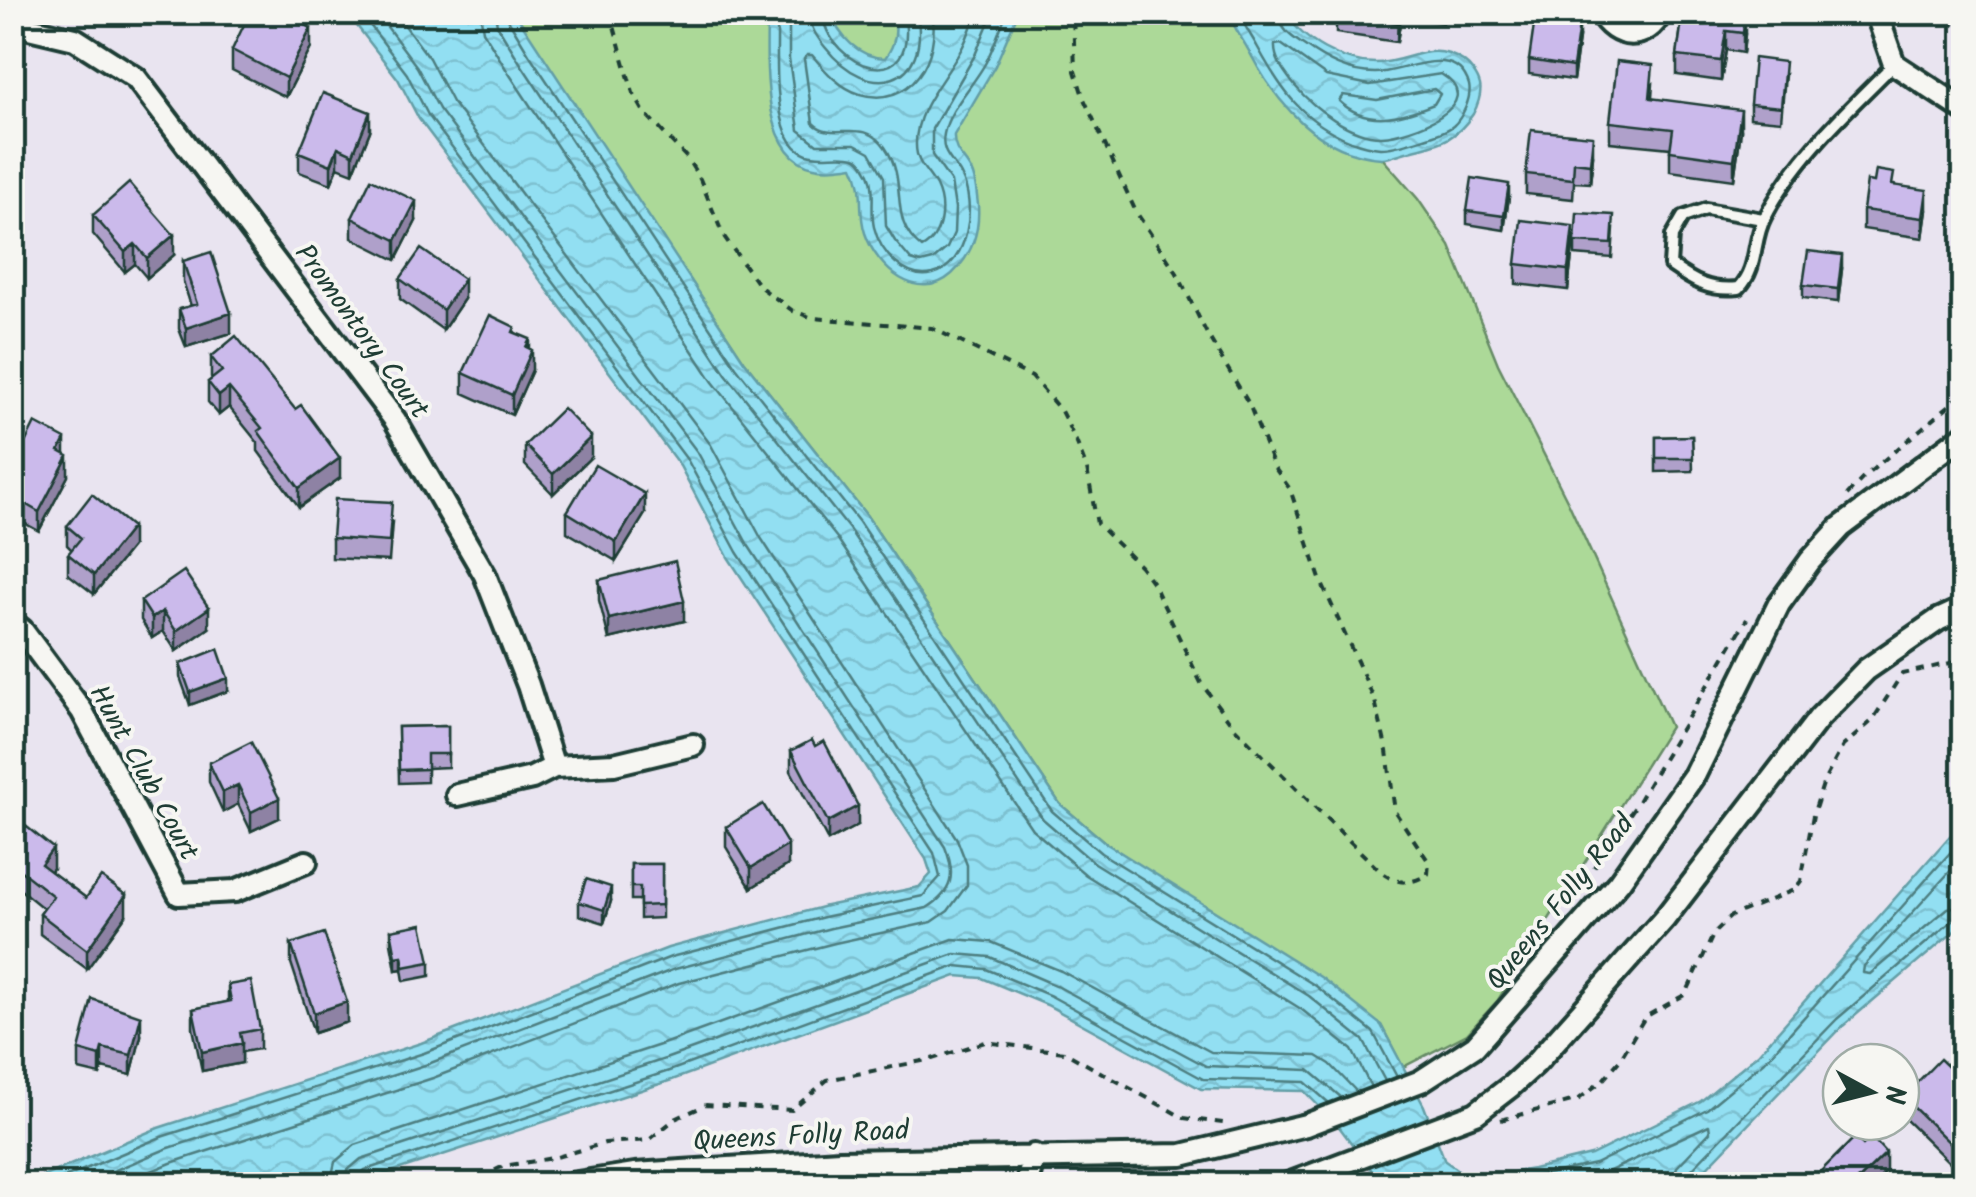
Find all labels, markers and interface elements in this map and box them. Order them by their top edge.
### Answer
street label: Promontory Court [282,235,441,430]
street label: Hunt Club Court [76,677,211,870]
street label: Queens Folly Road [1475,804,1647,1001]
north arrow [1821,1042,1921,1142]
text: N [1870,1083,1917,1107]
street label: Queens Folly Road [692,1109,911,1165]

